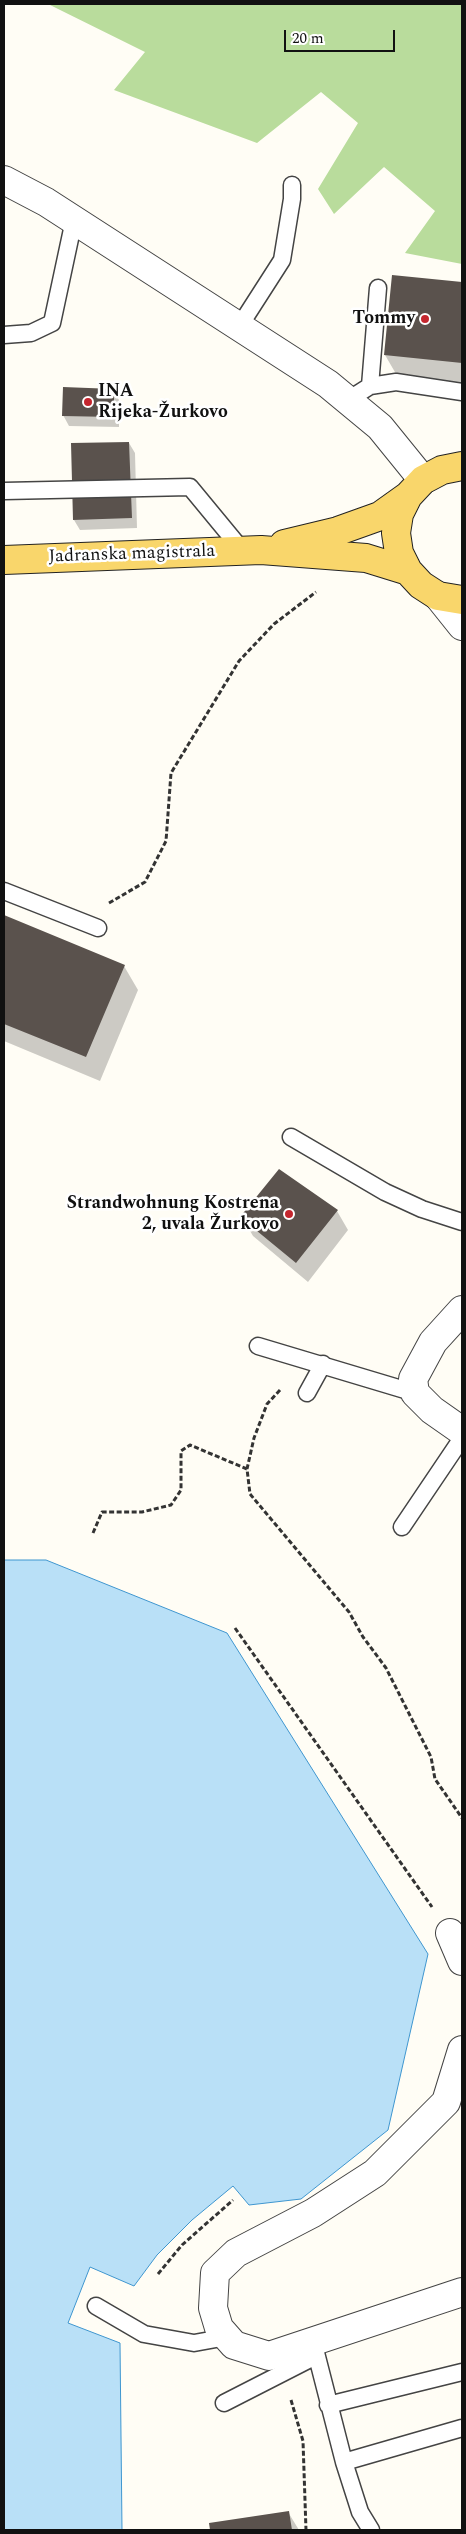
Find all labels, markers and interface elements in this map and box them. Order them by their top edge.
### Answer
scale bar [286,20,397,52]
text: 20 m [292,27,324,50]
place label: Tommy [353,308,415,330]
marker: Tommy [419,313,431,325]
place label: INA Rijeka-Žurkovo [98,381,228,424]
marker: INA Rijeka-Žurkovo [82,396,94,408]
street label: Jadranska magistrala [48,541,216,569]
place label: Strandwohnung Kostrena 2, uvala Žurkovo [67,1193,279,1236]
marker: Strandwohnung Kostrena 2, uvala Žurkovo [283,1208,295,1220]

